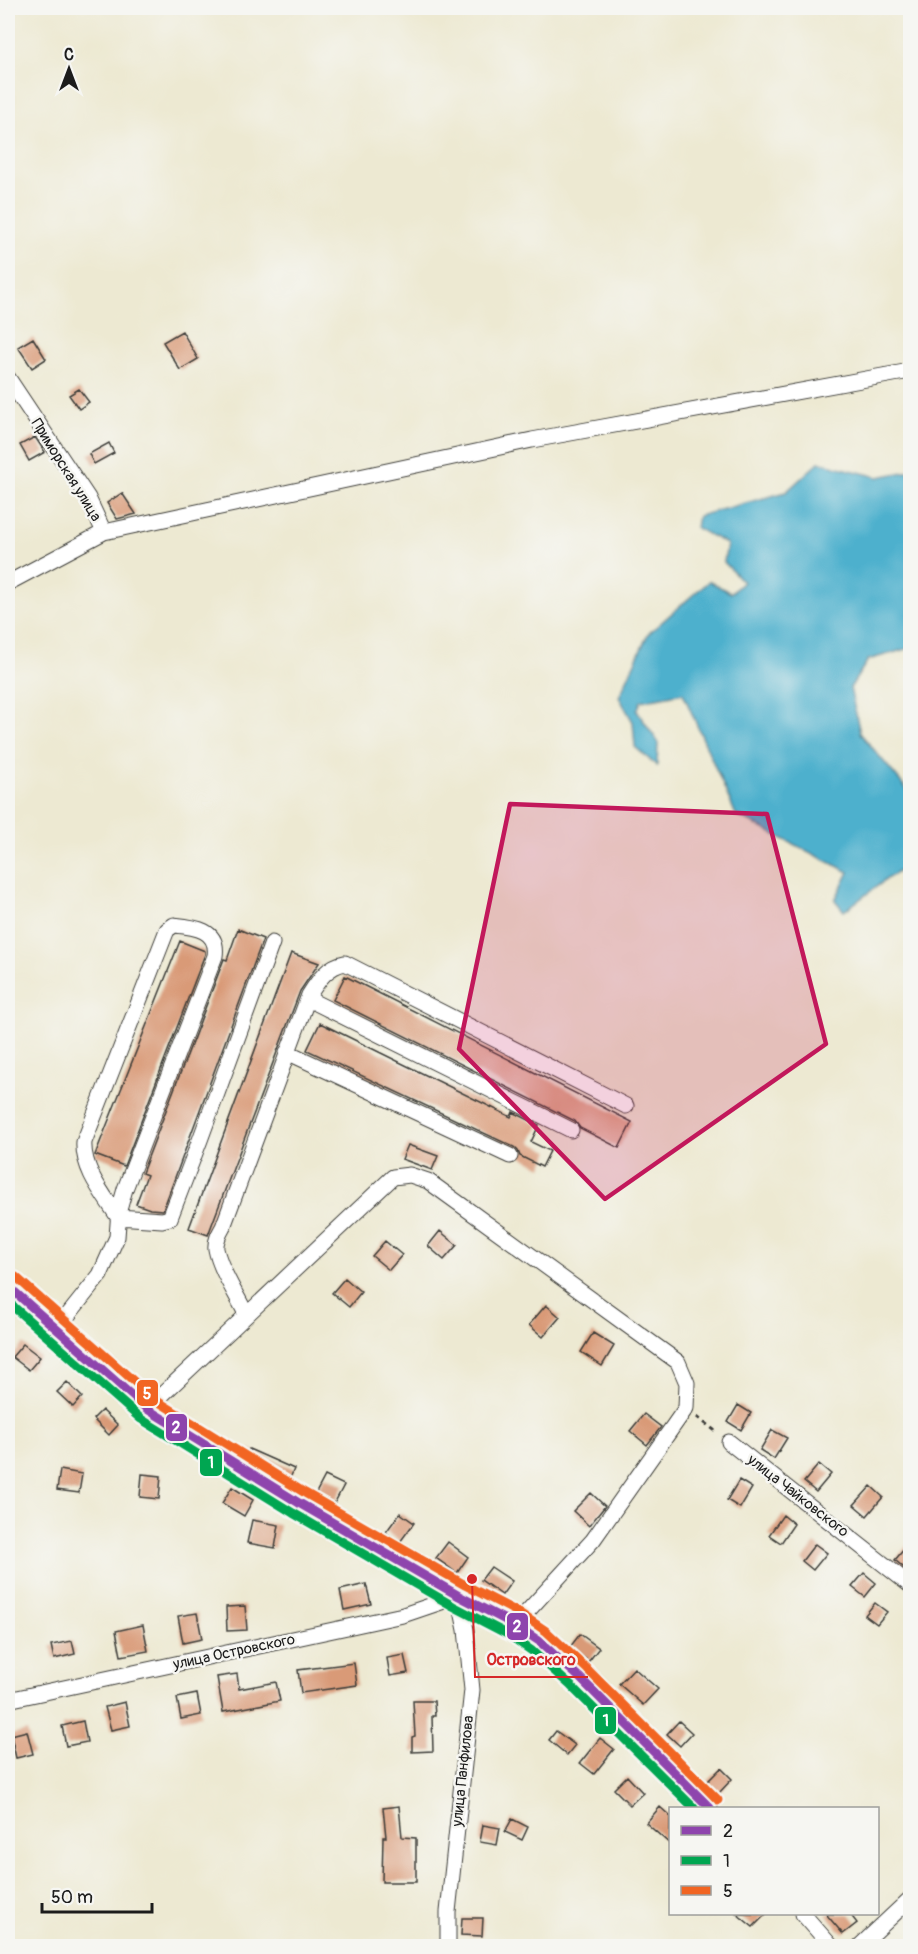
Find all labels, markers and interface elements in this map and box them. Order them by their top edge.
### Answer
north arrow [39,39,99,99]
text: С [64,45,74,65]
street label: Приморская улица [27,415,105,525]
line badge: 5 [136,1379,159,1407]
text: 5 [143,1384,152,1404]
line badge: 2 [165,1413,188,1442]
text: 2 [172,1418,181,1438]
line badge: 1 [199,1448,223,1477]
street label: улица Чайковского [743,1450,853,1542]
text: 1 [208,1453,214,1473]
line badge: 2 [506,1612,529,1641]
text: 2 [513,1617,522,1637]
street label: улица Островского [170,1630,297,1674]
callout: Островского [475,1643,588,1677]
text: Островского [486,1650,576,1670]
line badge: 1 [594,1706,617,1735]
text: 1 [603,1711,609,1731]
street label: улица Панфилова [448,1714,478,1829]
legend [669,1807,879,1915]
text: 2 [723,1820,733,1843]
text: 1 [723,1850,730,1873]
scale bar [42,1876,152,1914]
text: 5 [723,1880,733,1903]
text: 50 m [51,1886,93,1909]

